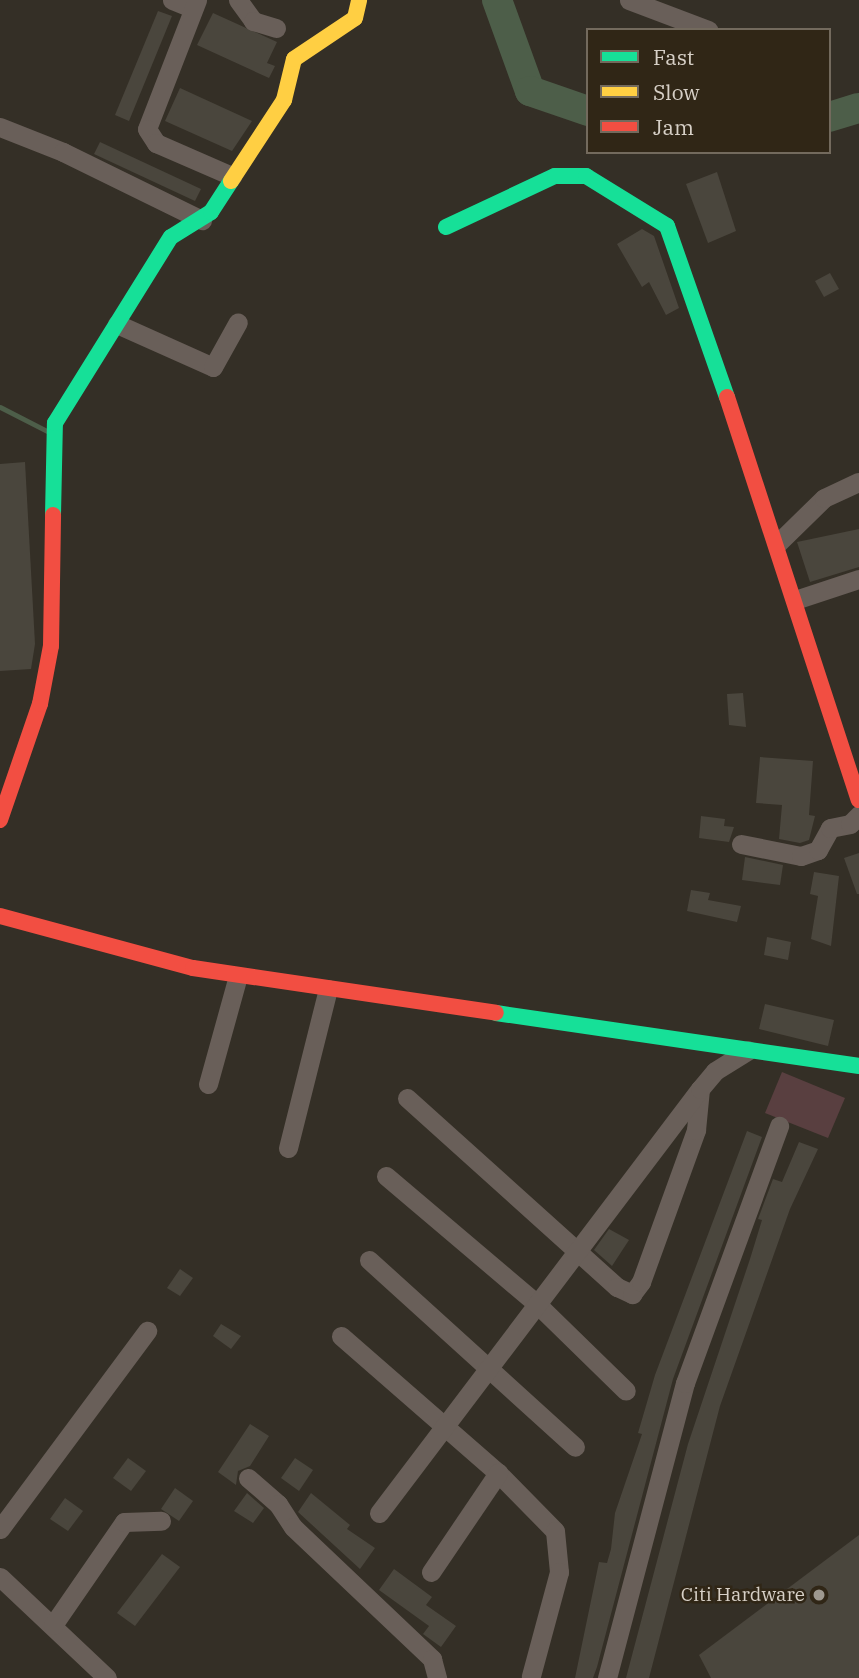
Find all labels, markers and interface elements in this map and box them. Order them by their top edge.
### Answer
legend [586,28,831,154]
text: Fast [653,43,694,71]
text: Slow [653,78,700,106]
text: Jam [653,113,694,141]
place label: Citi Hardware [681,1584,805,1606]
marker: Citi Hardware [811,1587,827,1603]

